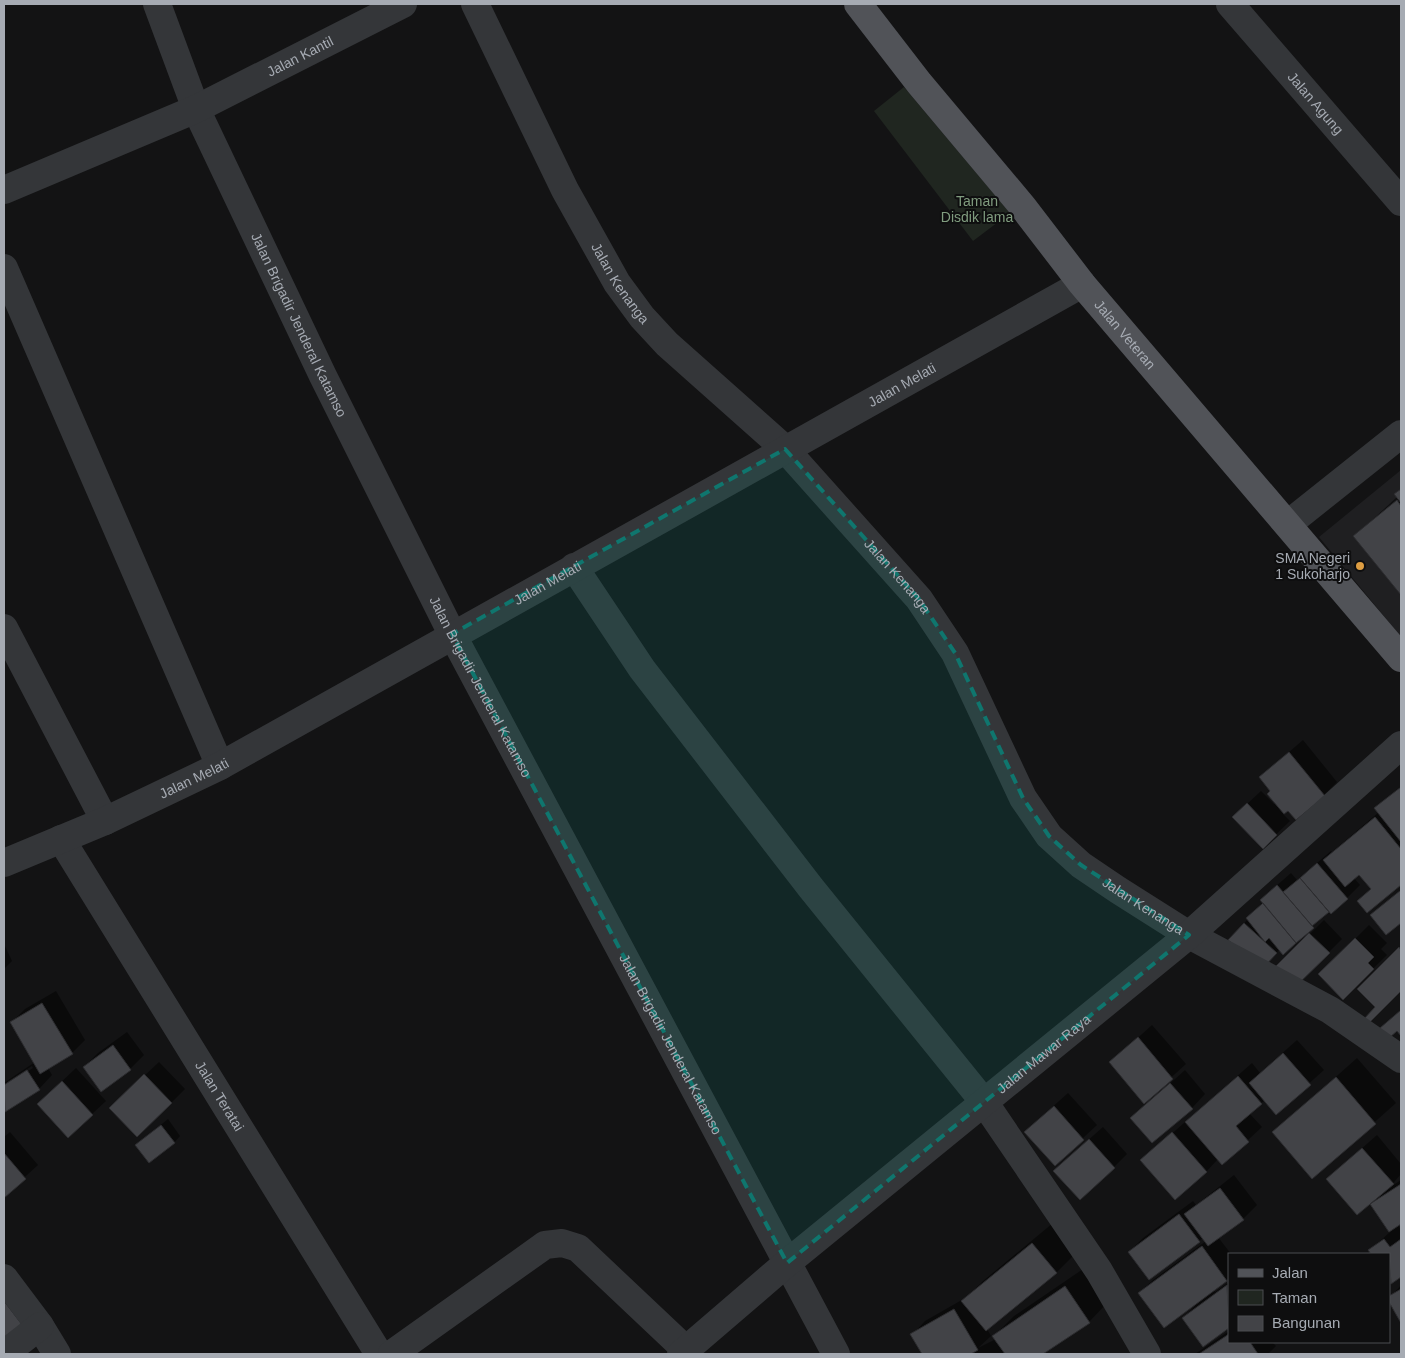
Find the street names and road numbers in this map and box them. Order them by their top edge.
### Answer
street label: Jalan Kantil [264,33,336,80]
street label: Jalan Agung [1284,69,1347,138]
street label: Jalan Brigadir Jenderal Katamso [248,230,350,420]
street label: Jalan Kenanga [588,240,652,327]
street label: Jalan Veteran [1091,297,1159,372]
street label: Jalan Melati [865,360,938,410]
street label: Jalan Kenanga [861,535,934,617]
street label: Jalan Melati [511,558,584,608]
street label: Jalan Brigadir Jenderal Katamso [426,593,535,780]
street label: Jalan Melati [157,755,231,802]
street label: Jalan Kenanga [1099,874,1187,938]
street label: Jalan Brigadir Jenderal Katamso [616,951,726,1138]
street label: Jalan Mawar Raya [994,1011,1094,1096]
street label: Jalan Teratai [192,1058,247,1134]

